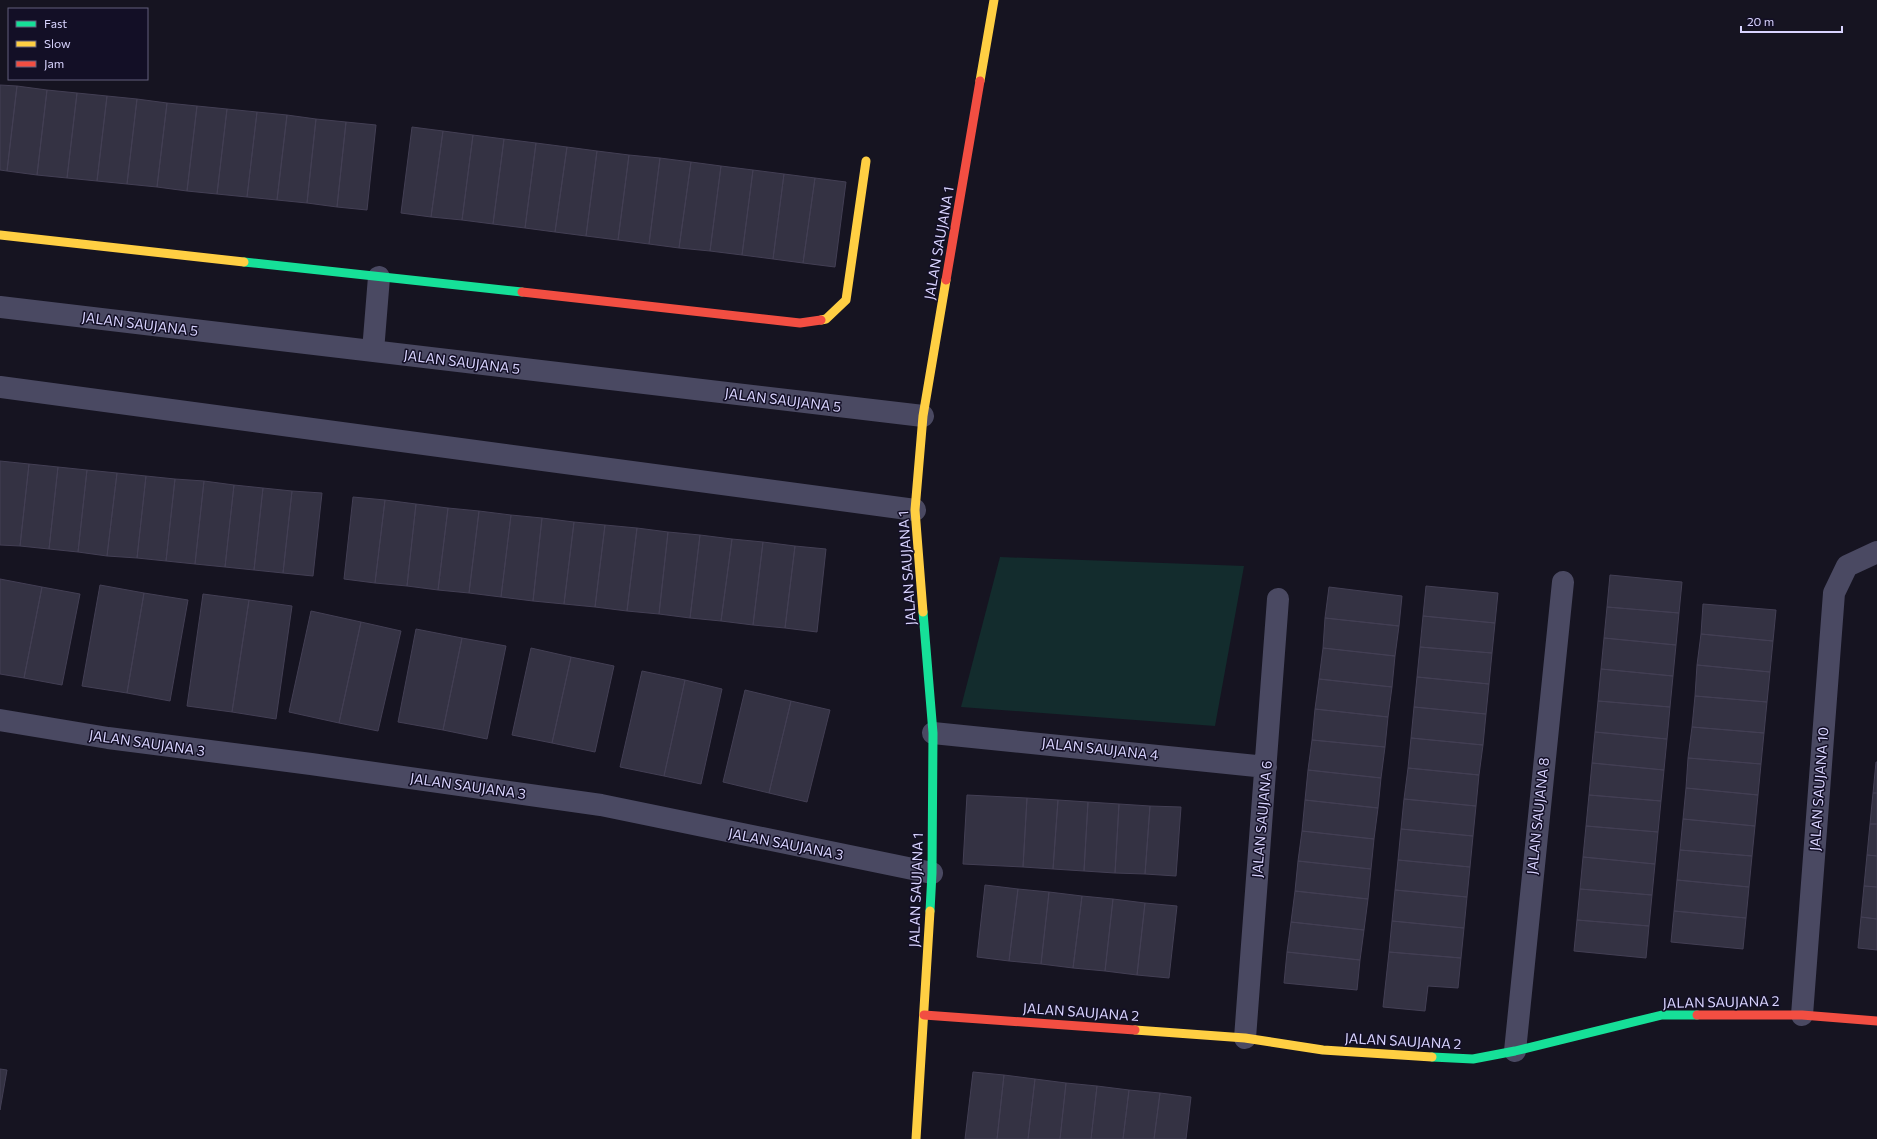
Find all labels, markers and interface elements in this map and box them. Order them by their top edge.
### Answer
legend [8,8,148,80]
scale bar [1741,8,1842,34]
text: 20 m [1747,14,1774,28]
text: Fast [44,16,67,30]
text: Slow [44,36,71,50]
text: Jam [44,56,64,71]
street label: JALAN SAUJANA 1 [920,185,957,301]
street label: JALAN SAUJANA 5 [81,308,199,339]
street label: JALAN SAUJANA 5 [403,346,521,377]
street label: JALAN SAUJANA 5 [724,384,842,415]
street label: JALAN SAUJANA 1 [894,510,919,626]
street label: JALAN SAUJANA 3 [88,726,206,759]
street label: JALAN SAUJANA 10 [1806,726,1831,851]
street label: JALAN SAUJANA 4 [1041,734,1160,763]
street label: JALAN SAUJANA 8 [1523,757,1552,875]
street label: JALAN SAUJANA 6 [1248,760,1275,878]
street label: JALAN SAUJANA 3 [409,769,527,802]
street label: JALAN SAUJANA 3 [727,824,845,863]
street label: JALAN SAUJANA 1 [905,832,926,948]
street label: JALAN SAUJANA 2 [1662,992,1780,1011]
street label: JALAN SAUJANA 2 [1022,999,1140,1024]
street label: JALAN SAUJANA 2 [1344,1029,1462,1052]

